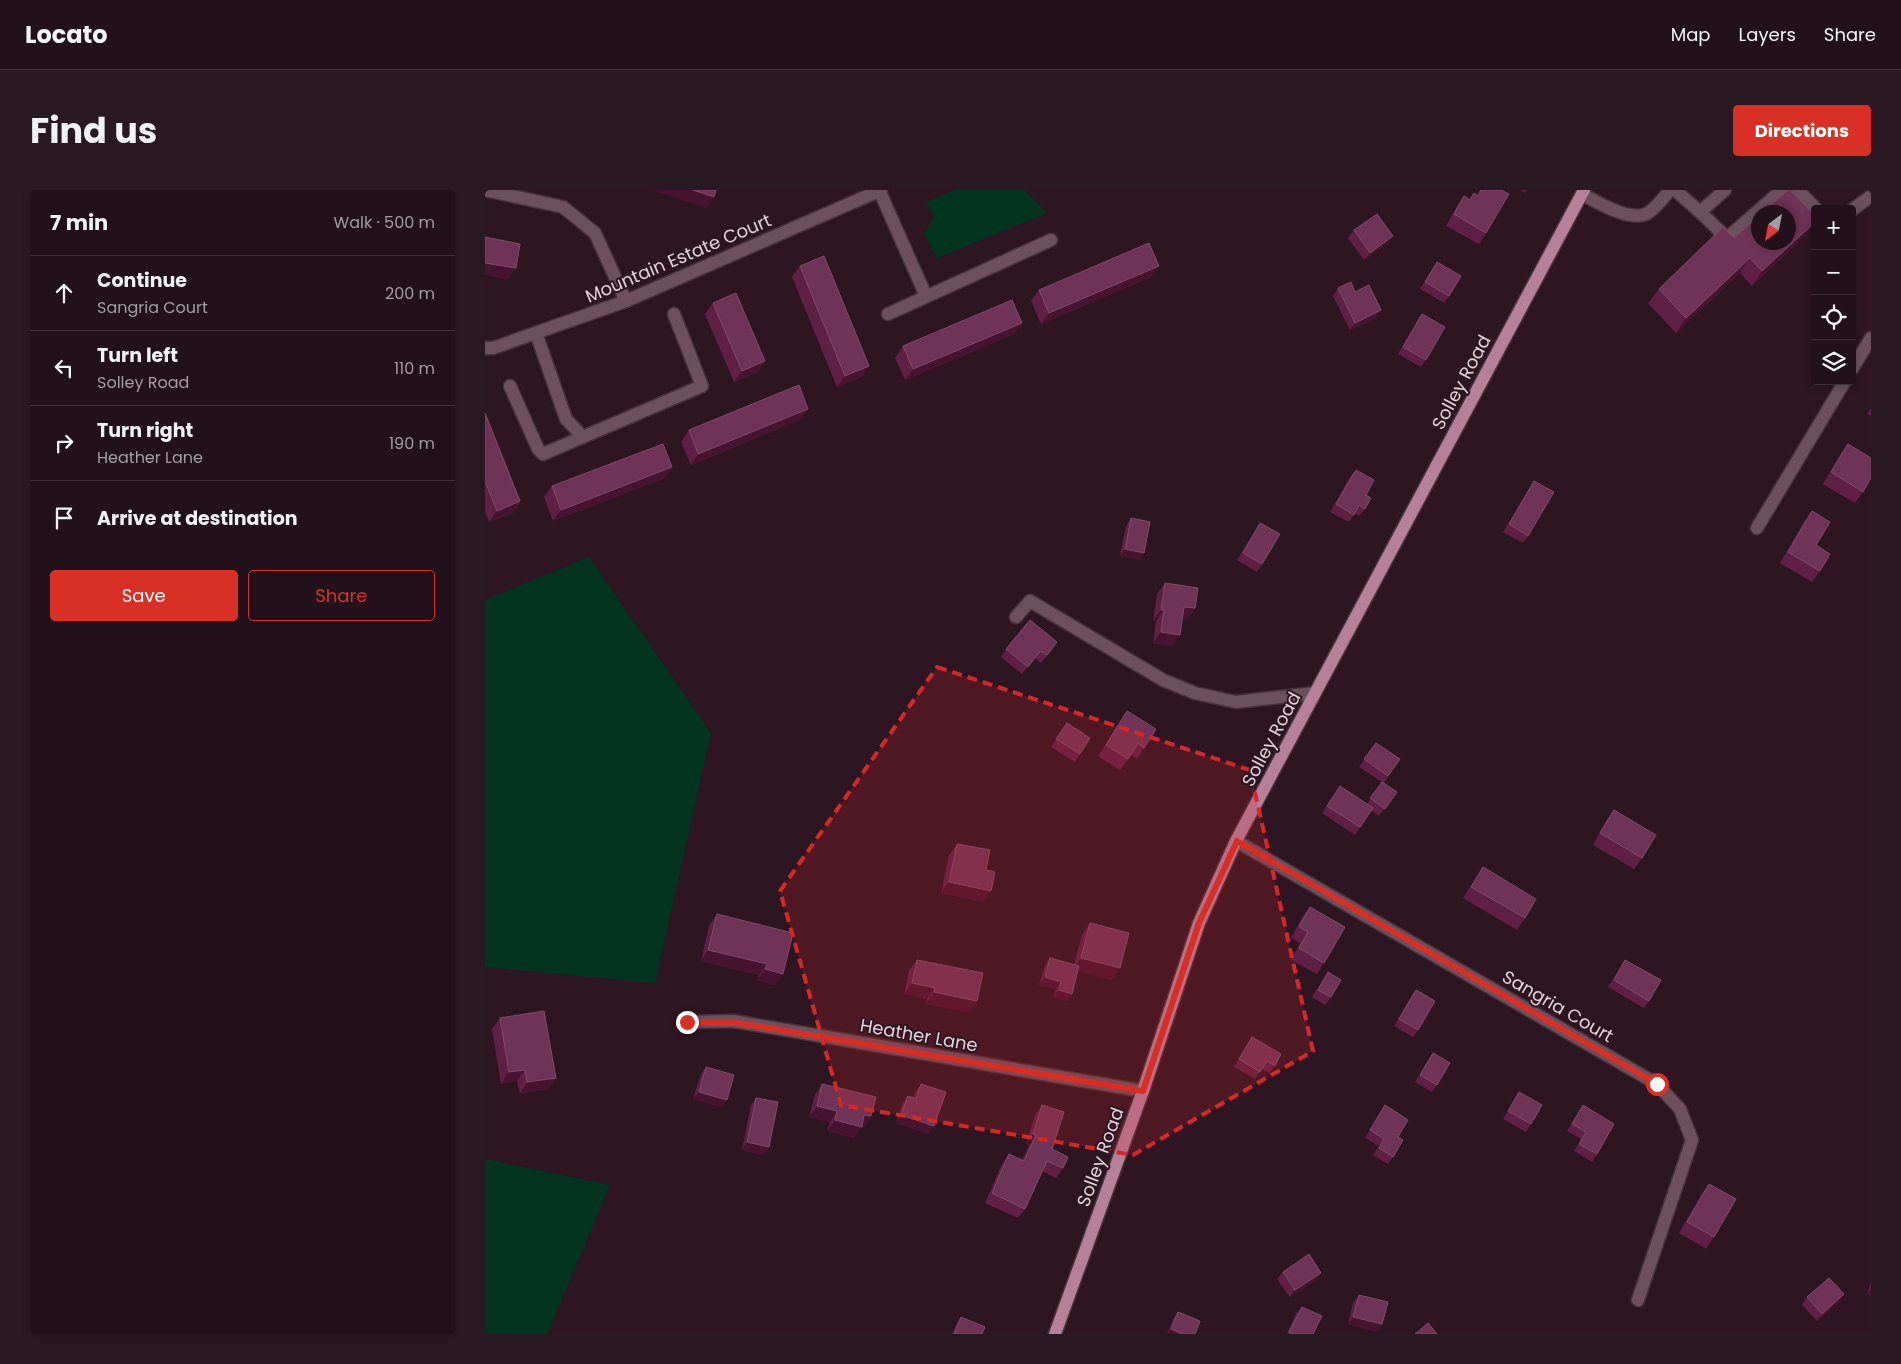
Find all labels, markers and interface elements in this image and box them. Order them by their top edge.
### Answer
text: Locato [25,18,108,51]
text: Map [1671,22,1711,47]
text: Layers [1739,22,1796,47]
text: Share [1824,22,1876,47]
button: Directions [1733,105,1871,156]
text: Find us [30,106,157,155]
north arrow [1751,205,1796,250]
map controls [1811,205,1856,385]
button: + [1811,205,1856,250]
street label: Mountain Estate Court [581,207,775,309]
text: 7 min [50,208,108,237]
text: Walk · 500 m [334,211,435,234]
button: − [1811,250,1856,295]
text: Continue [97,267,187,294]
icon: ahead [50,279,78,307]
text: 200 m [385,282,435,305]
button: locate [1811,295,1856,340]
text: Sangria Court [97,296,208,319]
street label: Solley Road [1426,330,1496,434]
button: layers [1811,340,1856,385]
text: Turn left [97,342,178,369]
icon: left [50,354,78,382]
text: 110 m [394,357,435,380]
text: Solley Road [97,371,189,394]
text: Turn right [97,417,193,444]
icon: right [50,429,78,457]
text: 190 m [389,432,435,455]
text: Heather Lane [97,446,203,469]
icon: arrive [50,504,78,532]
text: Arrive at destination [97,505,298,532]
button: Save [50,570,238,621]
button: Share [248,570,435,621]
street label: Solley Road [1236,687,1306,791]
street label: Sangria Court [1498,964,1618,1048]
route end [676,1011,699,1034]
street label: Heather Lane [858,1012,980,1058]
route start [1646,1073,1669,1096]
street label: Solley Road [1070,1104,1130,1210]

